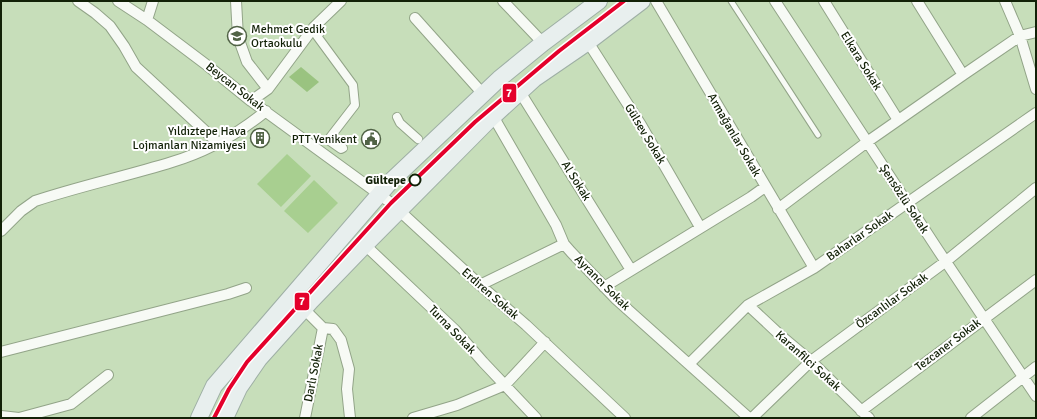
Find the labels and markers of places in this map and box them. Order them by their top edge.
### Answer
place label: Mehmet Gedik Ortaokulu [251,22,325,51]
school or university icon: Mehmet Gedik Ortaokulu [226,25,248,47]
place label: Yıldıztepe Hava Lojmanları Nizamiyesi [133,124,246,153]
building icon: Yıldıztepe Hava Lojmanları Nizamiyesi [249,127,271,149]
public building icon: PTT Yenikent [360,128,382,150]
place label: PTT Yenikent [292,132,357,147]
place label: Gültepe [365,173,406,188]
marker: Gültepe [408,173,422,187]

